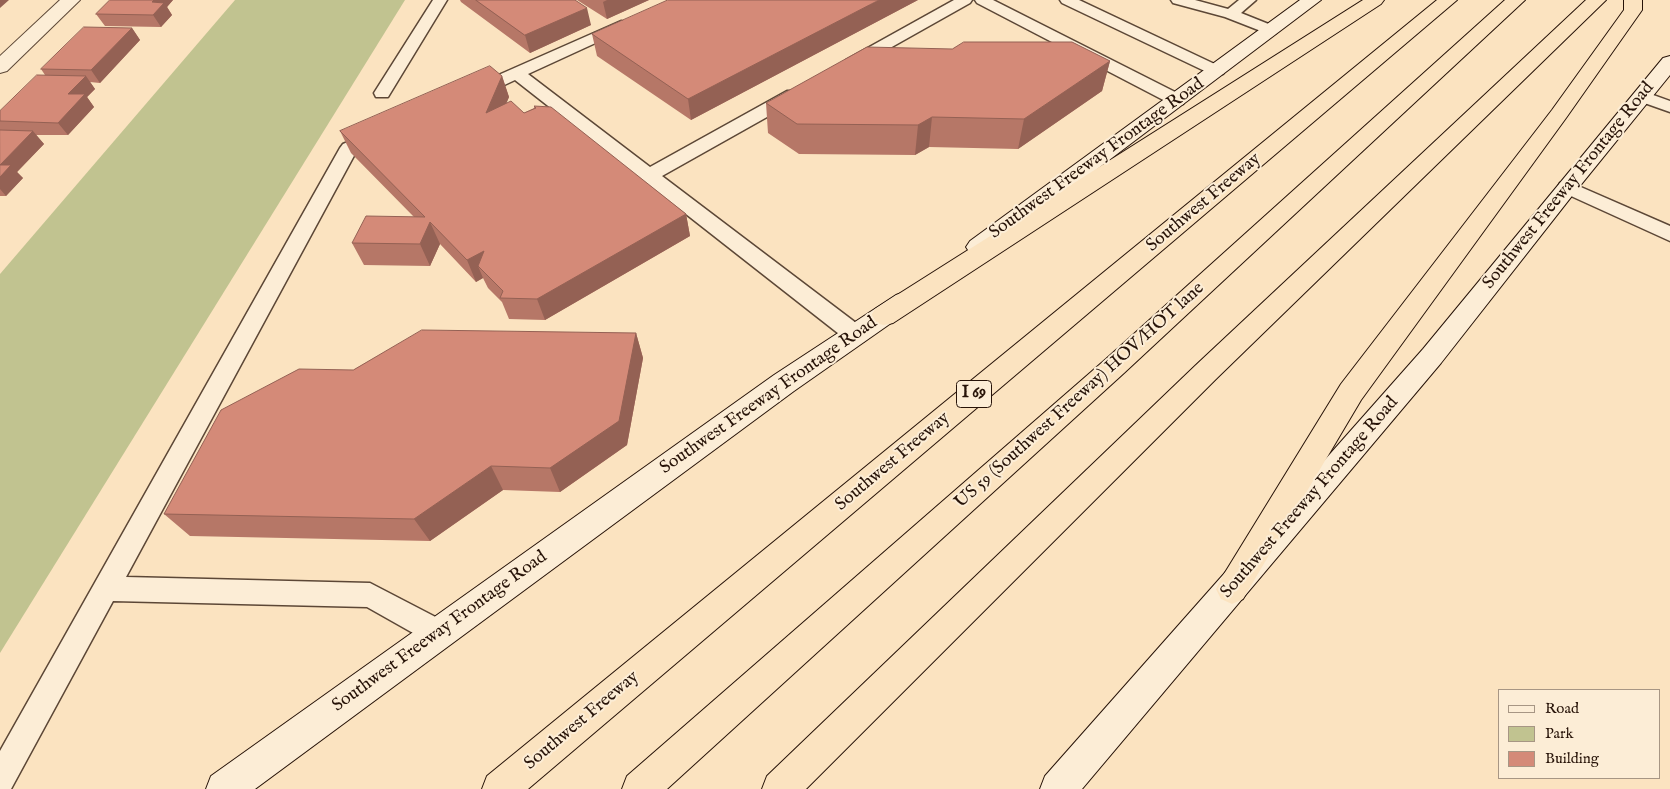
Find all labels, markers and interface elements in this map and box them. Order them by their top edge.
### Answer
street label: Southwest Freeway Frontage Road [985,74,1209,244]
street label: Southwest Freeway Frontage Road [1479,78,1659,294]
street label: Southwest Freeway [1142,149,1266,257]
street label: US 59 (Southwest Freeway) HOV/HOT lane [951,278,1209,514]
street label: Southwest Freeway Frontage Road [656,313,882,479]
road number: I 69 [956,380,992,408]
street label: Southwest Freeway Frontage Road [1216,393,1404,603]
street label: Southwest Freeway [831,408,955,516]
street label: Southwest Freeway Frontage Road [328,547,552,717]
street label: Southwest Freeway [520,667,644,775]
legend [1498,689,1660,779]
text: Road [1545,699,1579,718]
text: Park [1545,724,1574,743]
text: Building [1545,749,1599,768]

